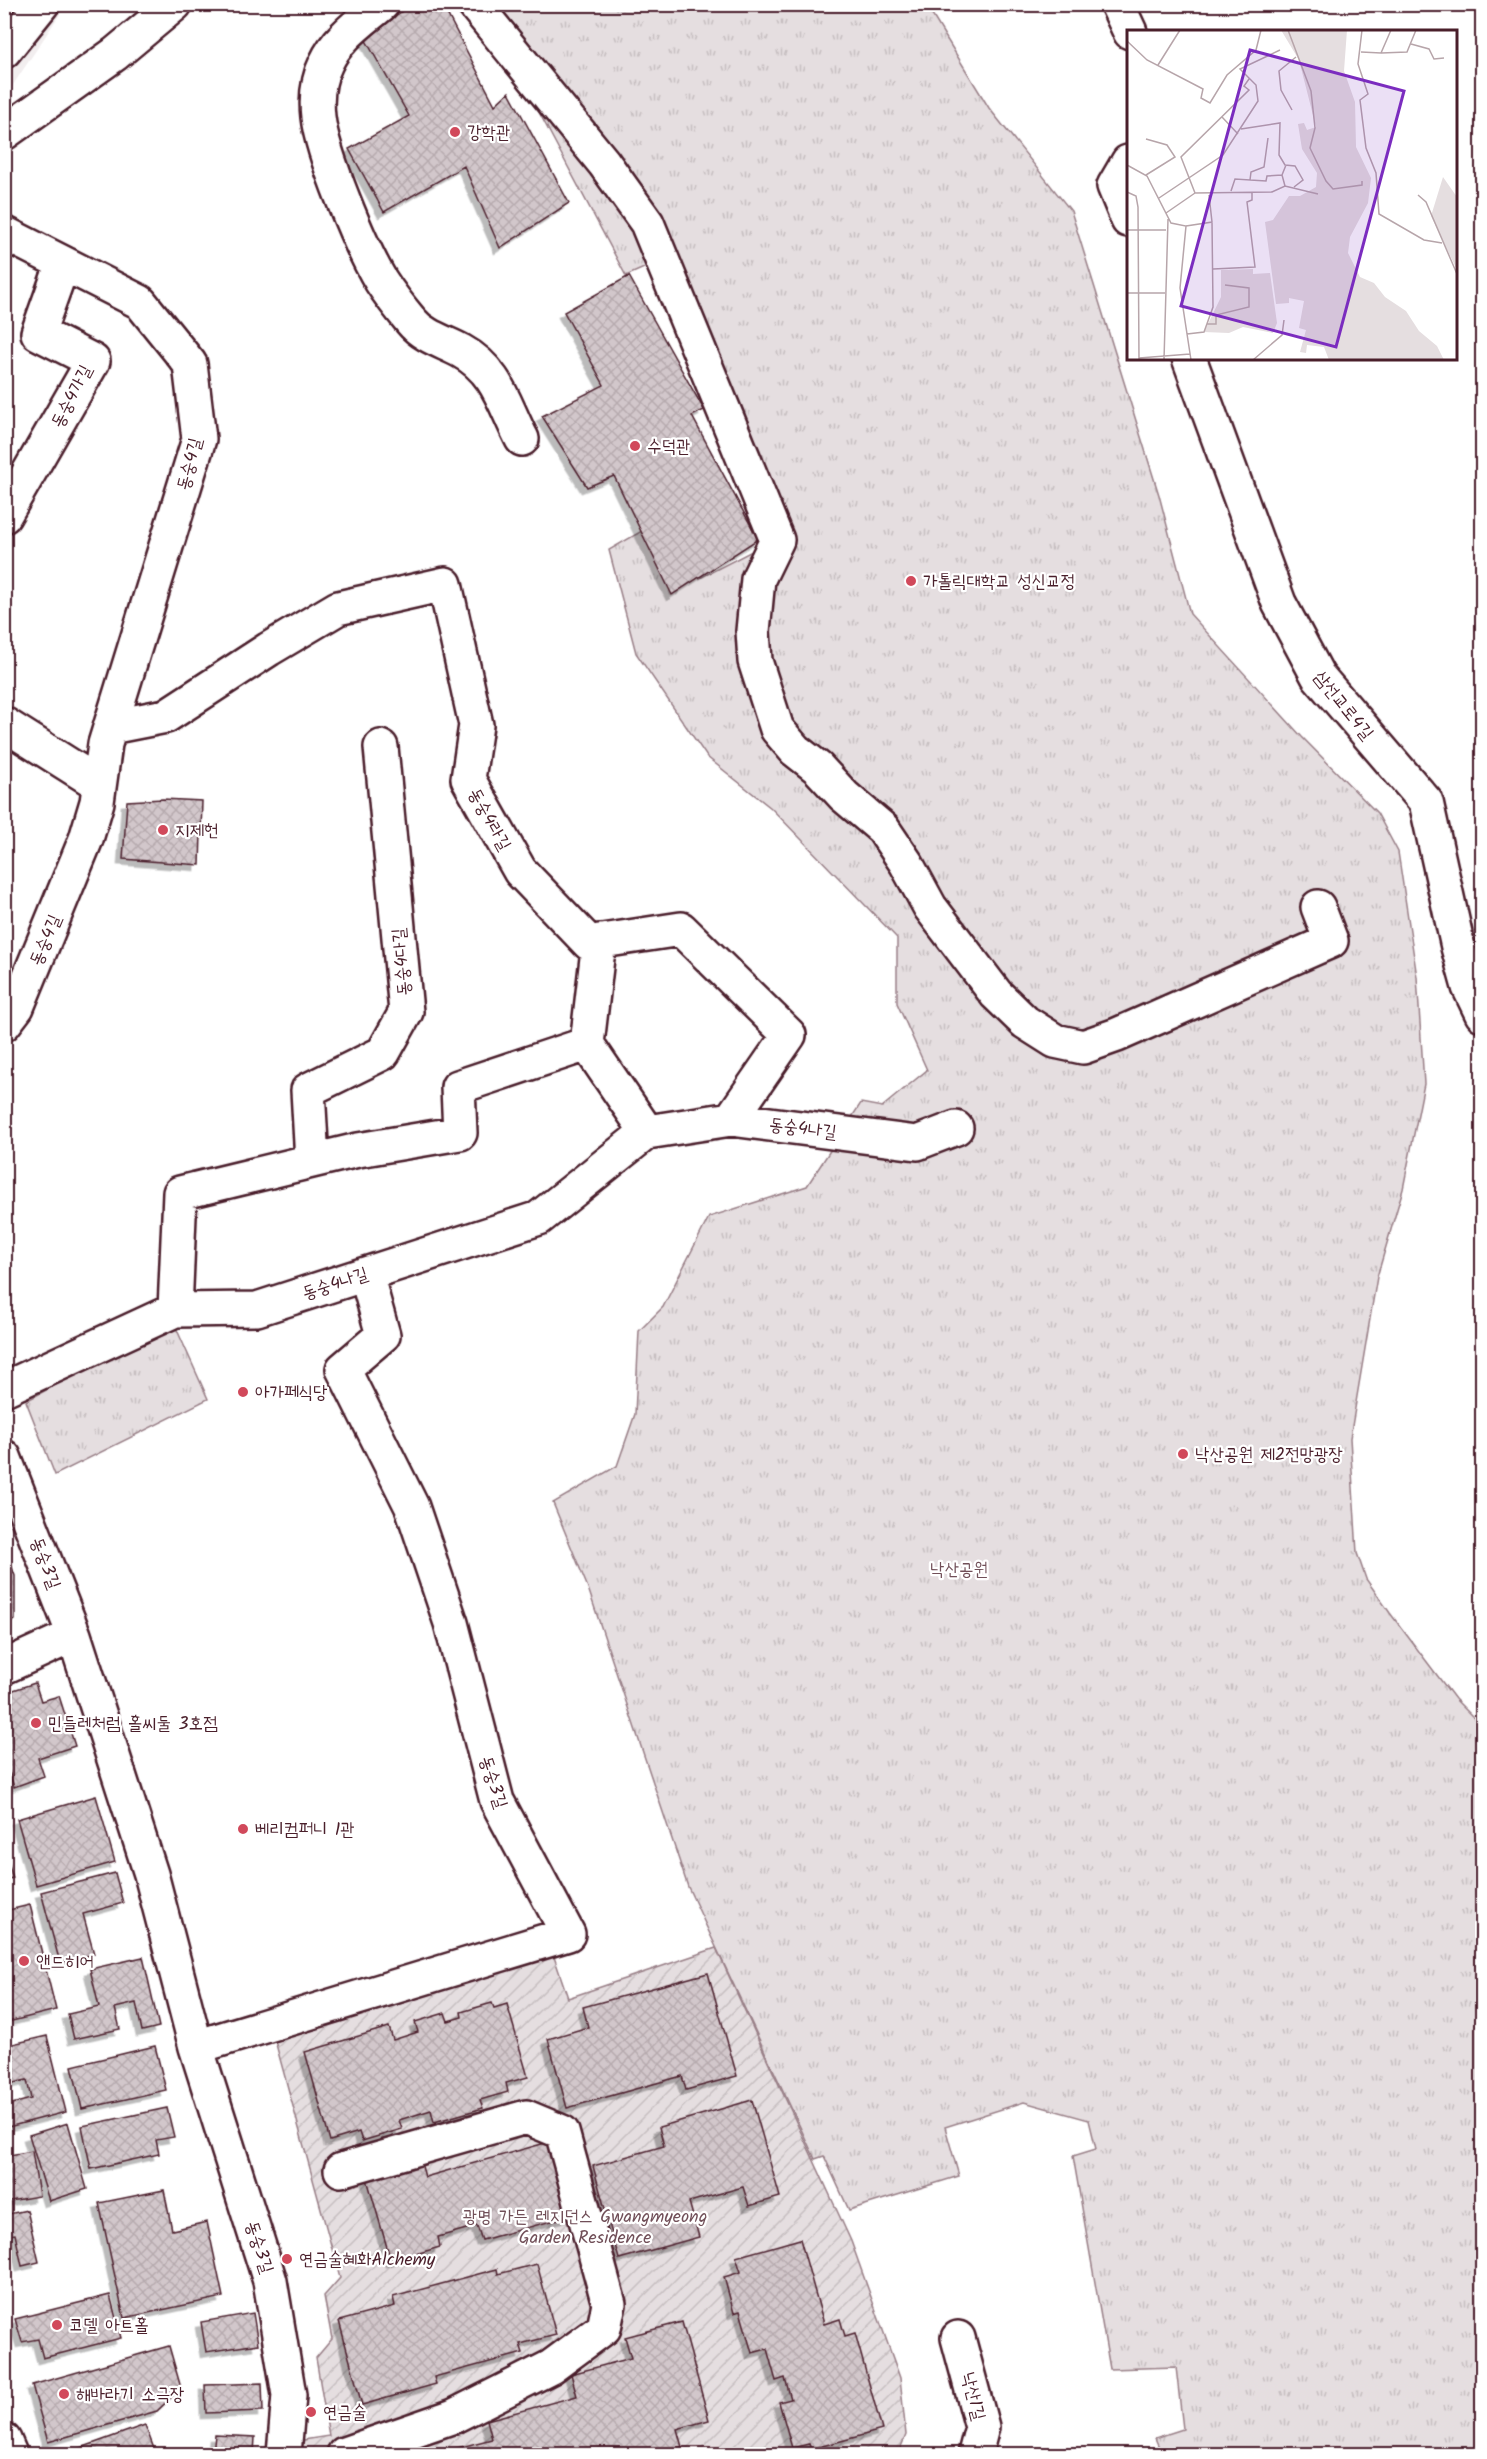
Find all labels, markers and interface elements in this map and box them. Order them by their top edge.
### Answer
inset map [1127,30,1457,360]
place label: 강학관 [467,119,510,148]
marker: 강학관 [448,125,462,139]
street label: 동숭4가길 [44,359,101,433]
place label: 수덕관 [647,433,690,462]
street label: 동숭4길 [170,434,211,494]
marker: 수덕관 [628,439,642,453]
place label: 가톨릭대학교 성신교정 [923,568,1075,597]
marker: 가톨릭대학교 성신교정 [904,574,918,588]
street label: 삼선교로4길 [1306,665,1380,747]
street label: 동숭4라길 [460,783,518,857]
place label: 지제헌 [175,817,218,846]
marker: 지제헌 [156,823,170,837]
street label: 동숭4길 [23,910,70,971]
street label: 동숭4다길 [385,926,420,997]
street label: 동숭4나길 [767,1111,839,1148]
street label: 동숭4나길 [299,1260,373,1309]
place label: 아가페식당 [255,1379,328,1408]
marker: 아가페식당 [236,1385,250,1399]
place label: 낙산공원 제2전망광장 [1195,1441,1343,1470]
marker: 낙산공원 제2전망광장 [1176,1447,1190,1461]
street label: 동숭3길 [21,1533,68,1594]
park label: 낙산공원 [930,1556,988,1585]
place label: 민들레처럼 홀씨둘 3호점 [48,1710,218,1739]
marker: 민들레처럼 홀씨둘 3호점 [29,1716,43,1730]
street label: 동숭3길 [470,1752,515,1813]
place label: 베리컴퍼니 1관 [255,1816,355,1845]
marker: 베리컴퍼니 1관 [236,1822,250,1836]
place label: 앤드히어 [36,1948,94,1977]
marker: 앤드히어 [17,1954,31,1968]
park label: 광명 가든 레지던스 Gwangmyeong Garden Residence [463,2203,707,2253]
street label: 동숭3길 [236,2217,281,2278]
place label: 연금술혜화Alchemy [299,2246,436,2275]
marker: 연금술혜화Alchemy [280,2252,294,2266]
place label: 코델 아트홀 [69,2312,149,2341]
marker: 코델 아트홀 [50,2318,64,2332]
street label: 낙산1길 [953,2369,993,2424]
place label: 해바라기 소극장 [76,2381,185,2410]
marker: 해바라기 소극장 [57,2387,71,2401]
place label: 연금술 [323,2399,366,2428]
marker: 연금술 [304,2405,318,2419]

